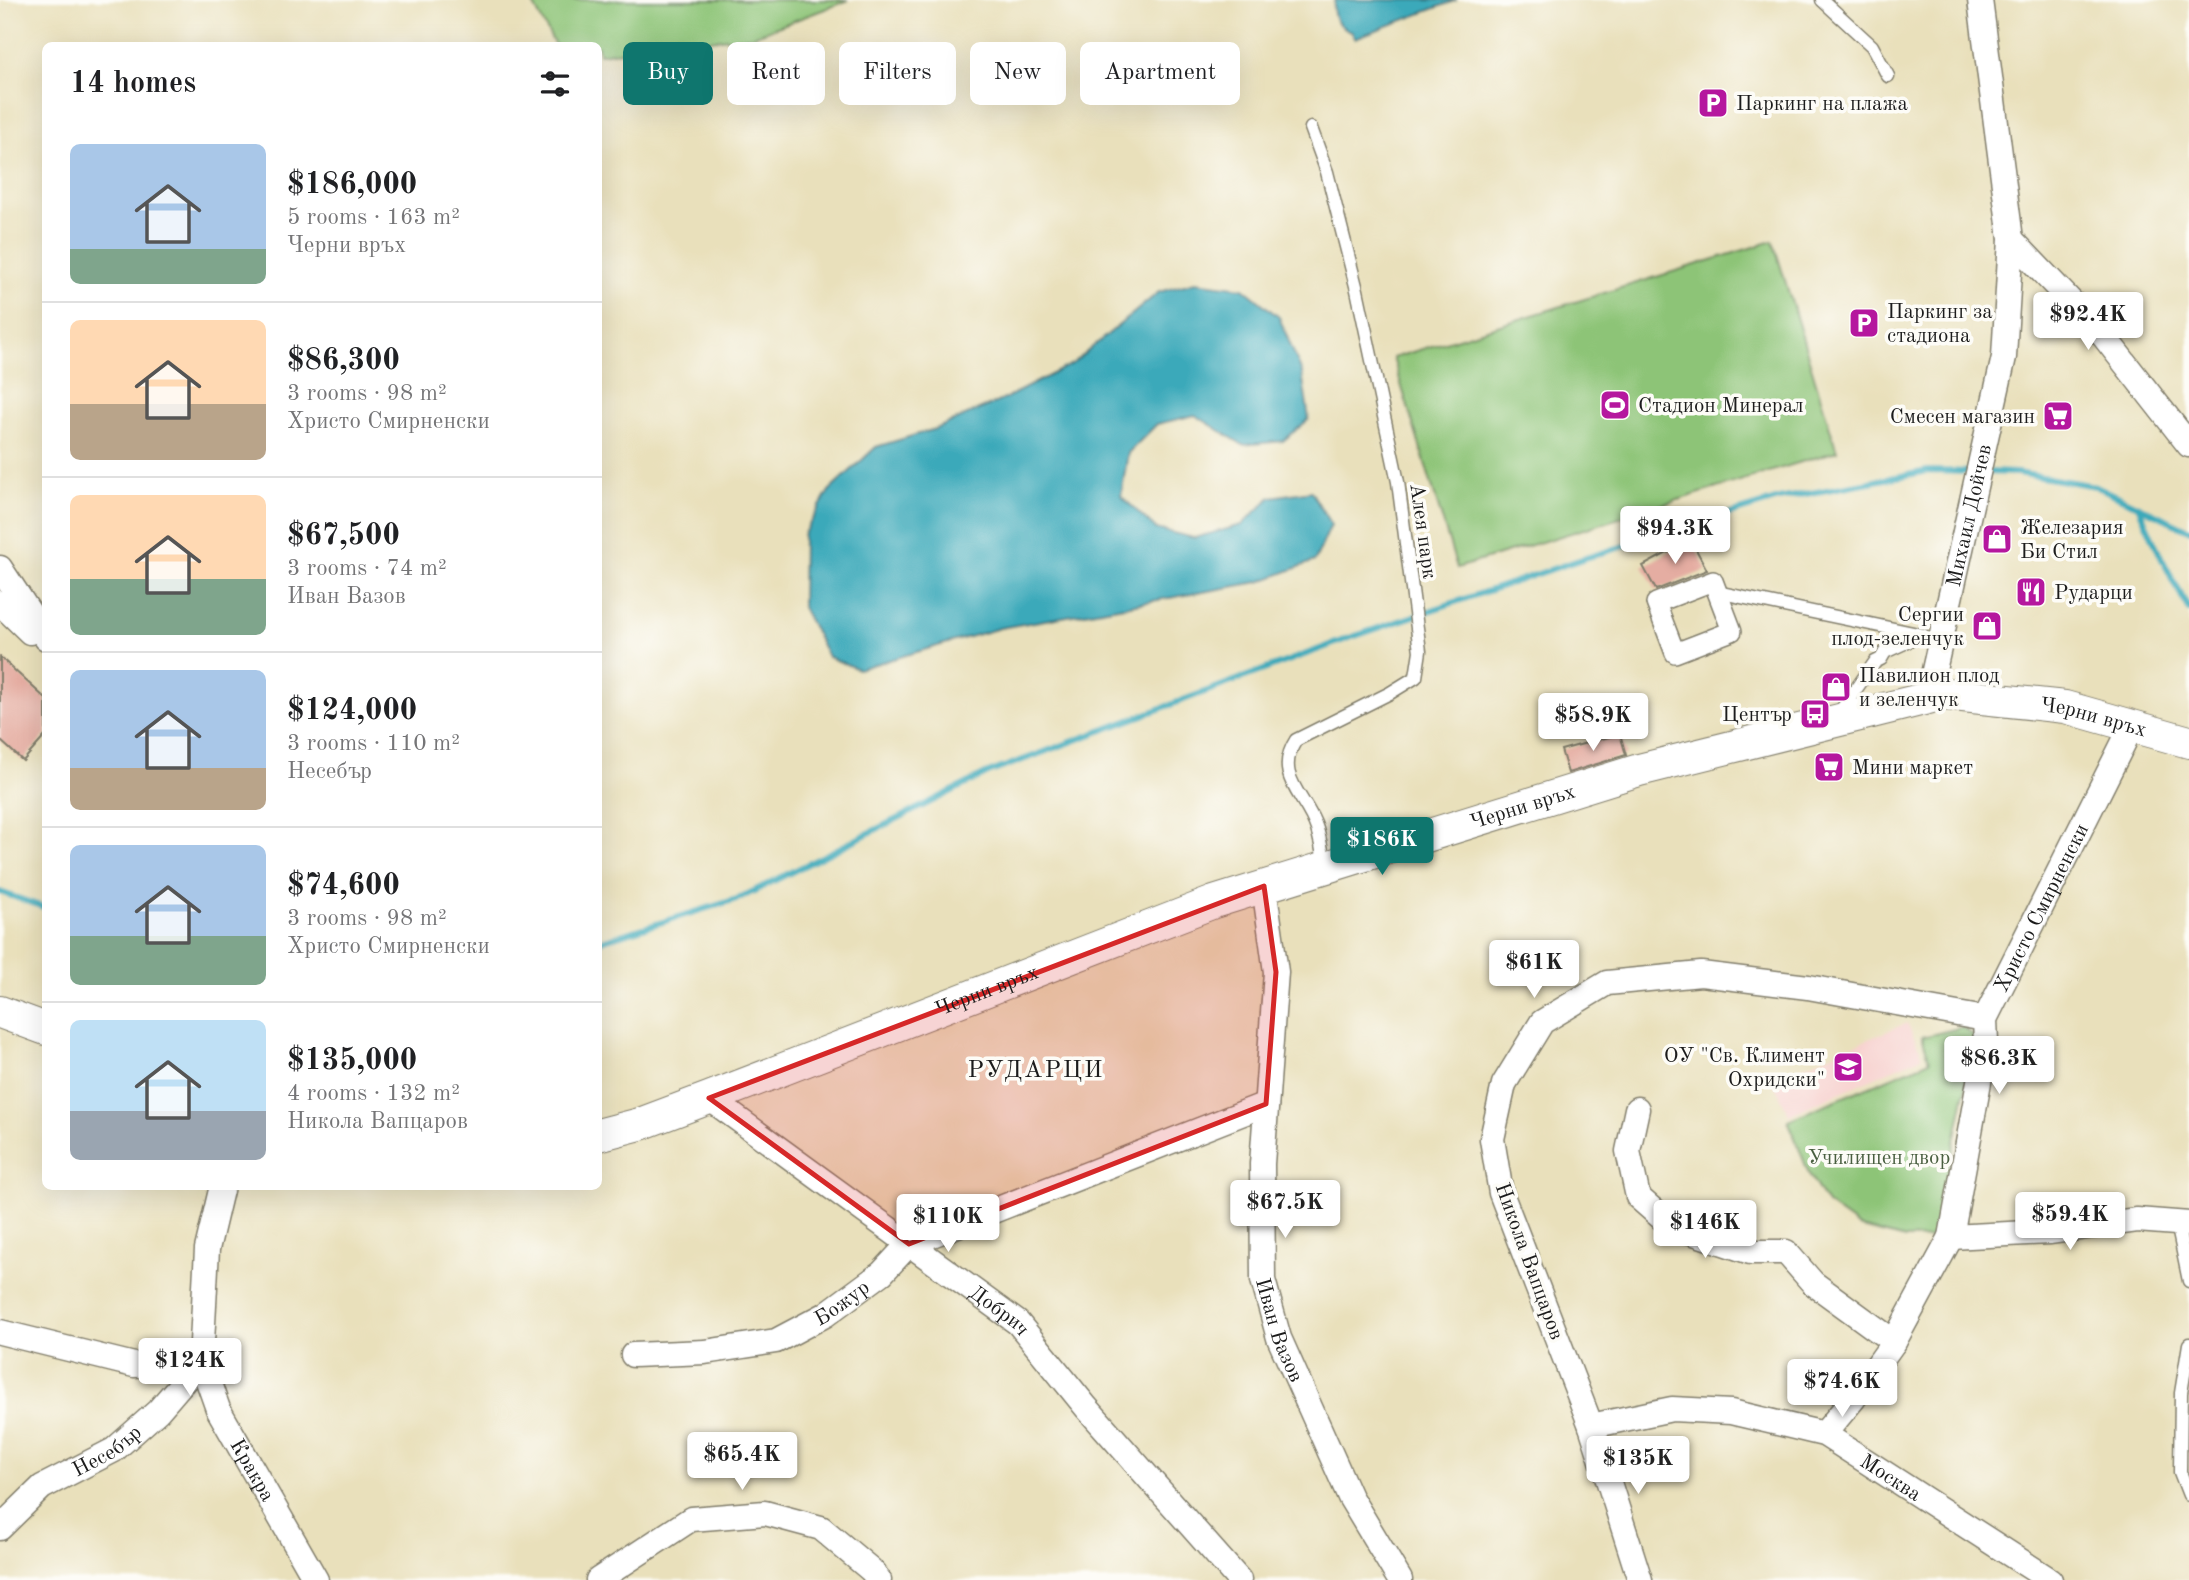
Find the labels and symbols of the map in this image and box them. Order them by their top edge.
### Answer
parking icon: Паркинг на плажа [1696,86,1730,120]
place label: Паркинг на плажа [1736,94,1908,115]
pin: $92.4K [2031,292,2145,352]
place label: Паркинг за стадиона [1887,302,1993,347]
parking icon: Паркинг за стадиона [1847,306,1881,340]
sports icon: Стадион Минерал [1598,388,1632,422]
place label: Стадион Минерал [1638,396,1804,417]
supermarket icon: Смесен магазин [2041,399,2075,433]
place label: Смесен магазин [1890,407,2035,428]
street label: Михаил Дойчев [1944,442,1996,589]
street label: Алея парк [1405,482,1440,581]
pin: $94.3K [1618,506,1732,566]
place label: Железария Би Стил [2020,518,2124,563]
shop icon: Железария Би Стил [1980,522,2014,556]
restaurant icon: Рударци [2014,575,2048,609]
place label: Рударци [2054,583,2133,604]
place label: Сергии плод-зеленчук [1831,605,1964,650]
shop icon: Сергии плод-зеленчук [1970,609,2004,643]
place label: Павилион плод и зеленчук [1859,666,2000,711]
shop icon: Павилион плод и зеленчук [1819,670,1853,704]
pin: $58.9K [1536,694,1650,753]
street label: Черни връх [2040,695,2149,742]
bus stop icon: Център [1798,697,1832,731]
place label: Център [1722,705,1792,726]
supermarket icon: Мини маркет [1812,750,1846,784]
place label: Мини маркет [1852,758,1973,779]
street label: Черни връх [1468,781,1578,834]
pin: $186K [1333,818,1431,877]
street label: Христо Смирненски [1991,821,2093,996]
pin: $61K [1493,940,1575,1000]
street label: Черни връх [933,962,1042,1021]
pin: $86.3K [1942,1036,2056,1096]
place label: ОУ "Св. Климент Охридски" [1664,1046,1825,1091]
school or university icon: ОУ "Св. Климент Охридски" [1831,1050,1865,1084]
district label: РУДАРЦИ [968,1059,1104,1083]
park label: Училищен двор [1808,1148,1950,1169]
pin: $67.5K [1228,1180,1342,1240]
street label: Никола Вапцаров [1490,1180,1567,1343]
pin: $59.4K [2013,1192,2127,1252]
pin: $110K [899,1194,997,1254]
pin: $146K [1656,1200,1754,1260]
street label: Иван Вазов [1251,1276,1306,1386]
street label: Божур [811,1277,874,1331]
street label: Добрич [965,1282,1033,1340]
pin: $124K [141,1338,239,1398]
pin: $74.6K [1785,1360,1899,1419]
street label: Несебър [69,1422,146,1481]
pin: $65.4K [685,1432,799,1492]
street label: Кракра [225,1436,278,1505]
pin: $135K [1589,1436,1687,1496]
street label: Москва [1856,1451,1924,1506]

